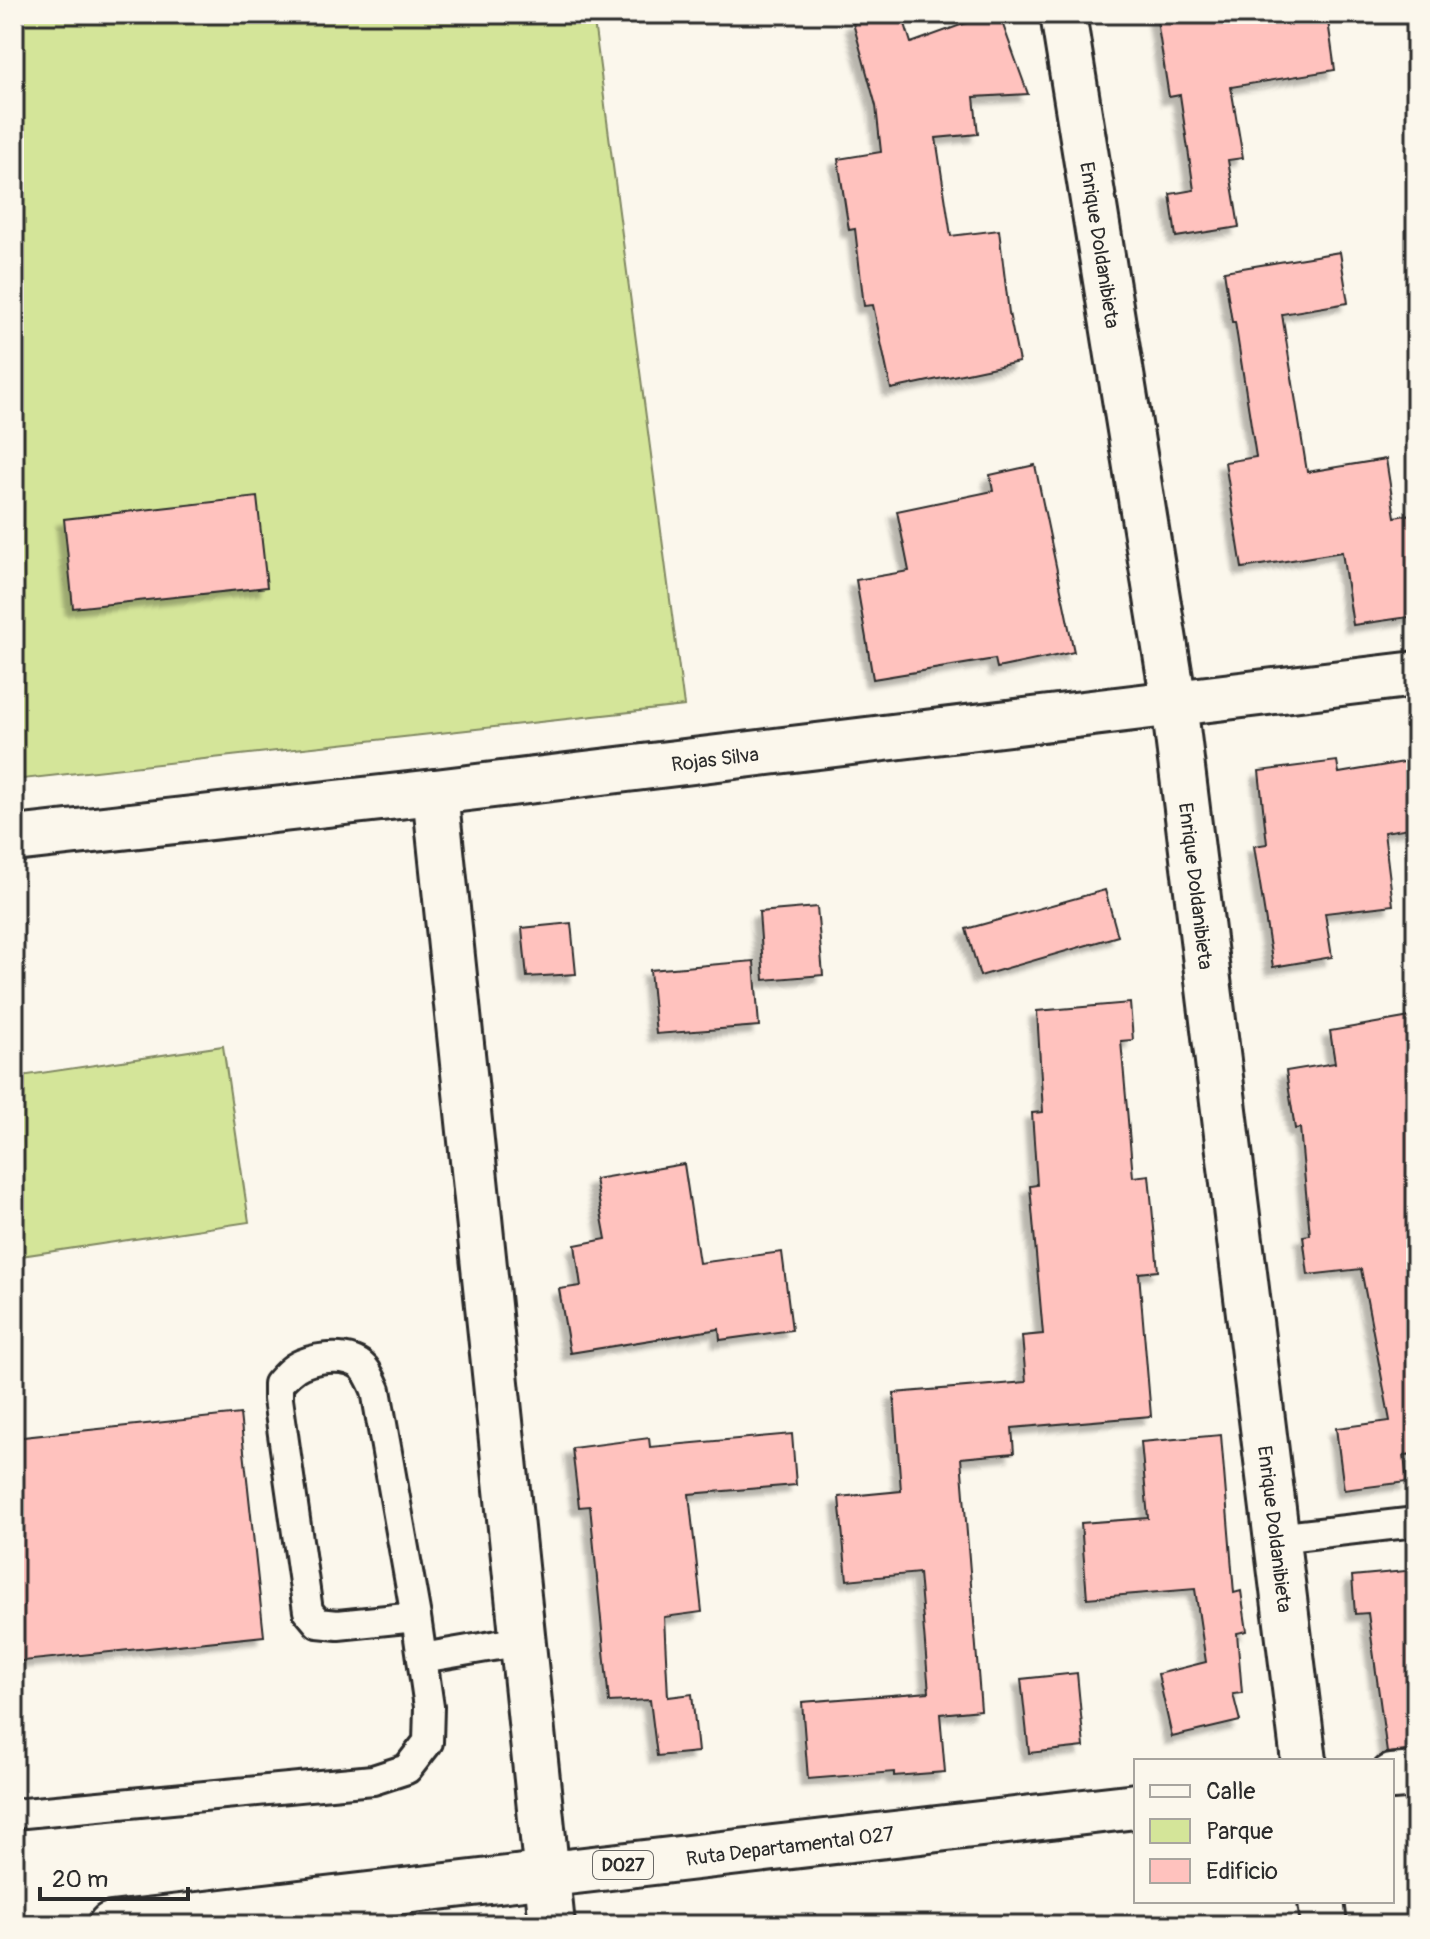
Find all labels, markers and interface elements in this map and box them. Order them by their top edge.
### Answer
street label: Enrique Doldanibieta [1074,160,1125,330]
street label: Rojas Silva [670,742,760,777]
street label: Enrique Doldanibieta [1173,801,1218,971]
street label: Enrique Doldanibieta [1252,1444,1297,1614]
legend [1134,1759,1394,1903]
text: Calle [1206,1777,1255,1806]
text: Parque [1206,1817,1273,1846]
street label: Ruta Departamental 027 [685,1821,896,1872]
scale bar [40,1851,188,1901]
road number: D027 [593,1851,653,1879]
text: Edificio [1206,1857,1278,1886]
text: 20 m [52,1865,108,1894]

